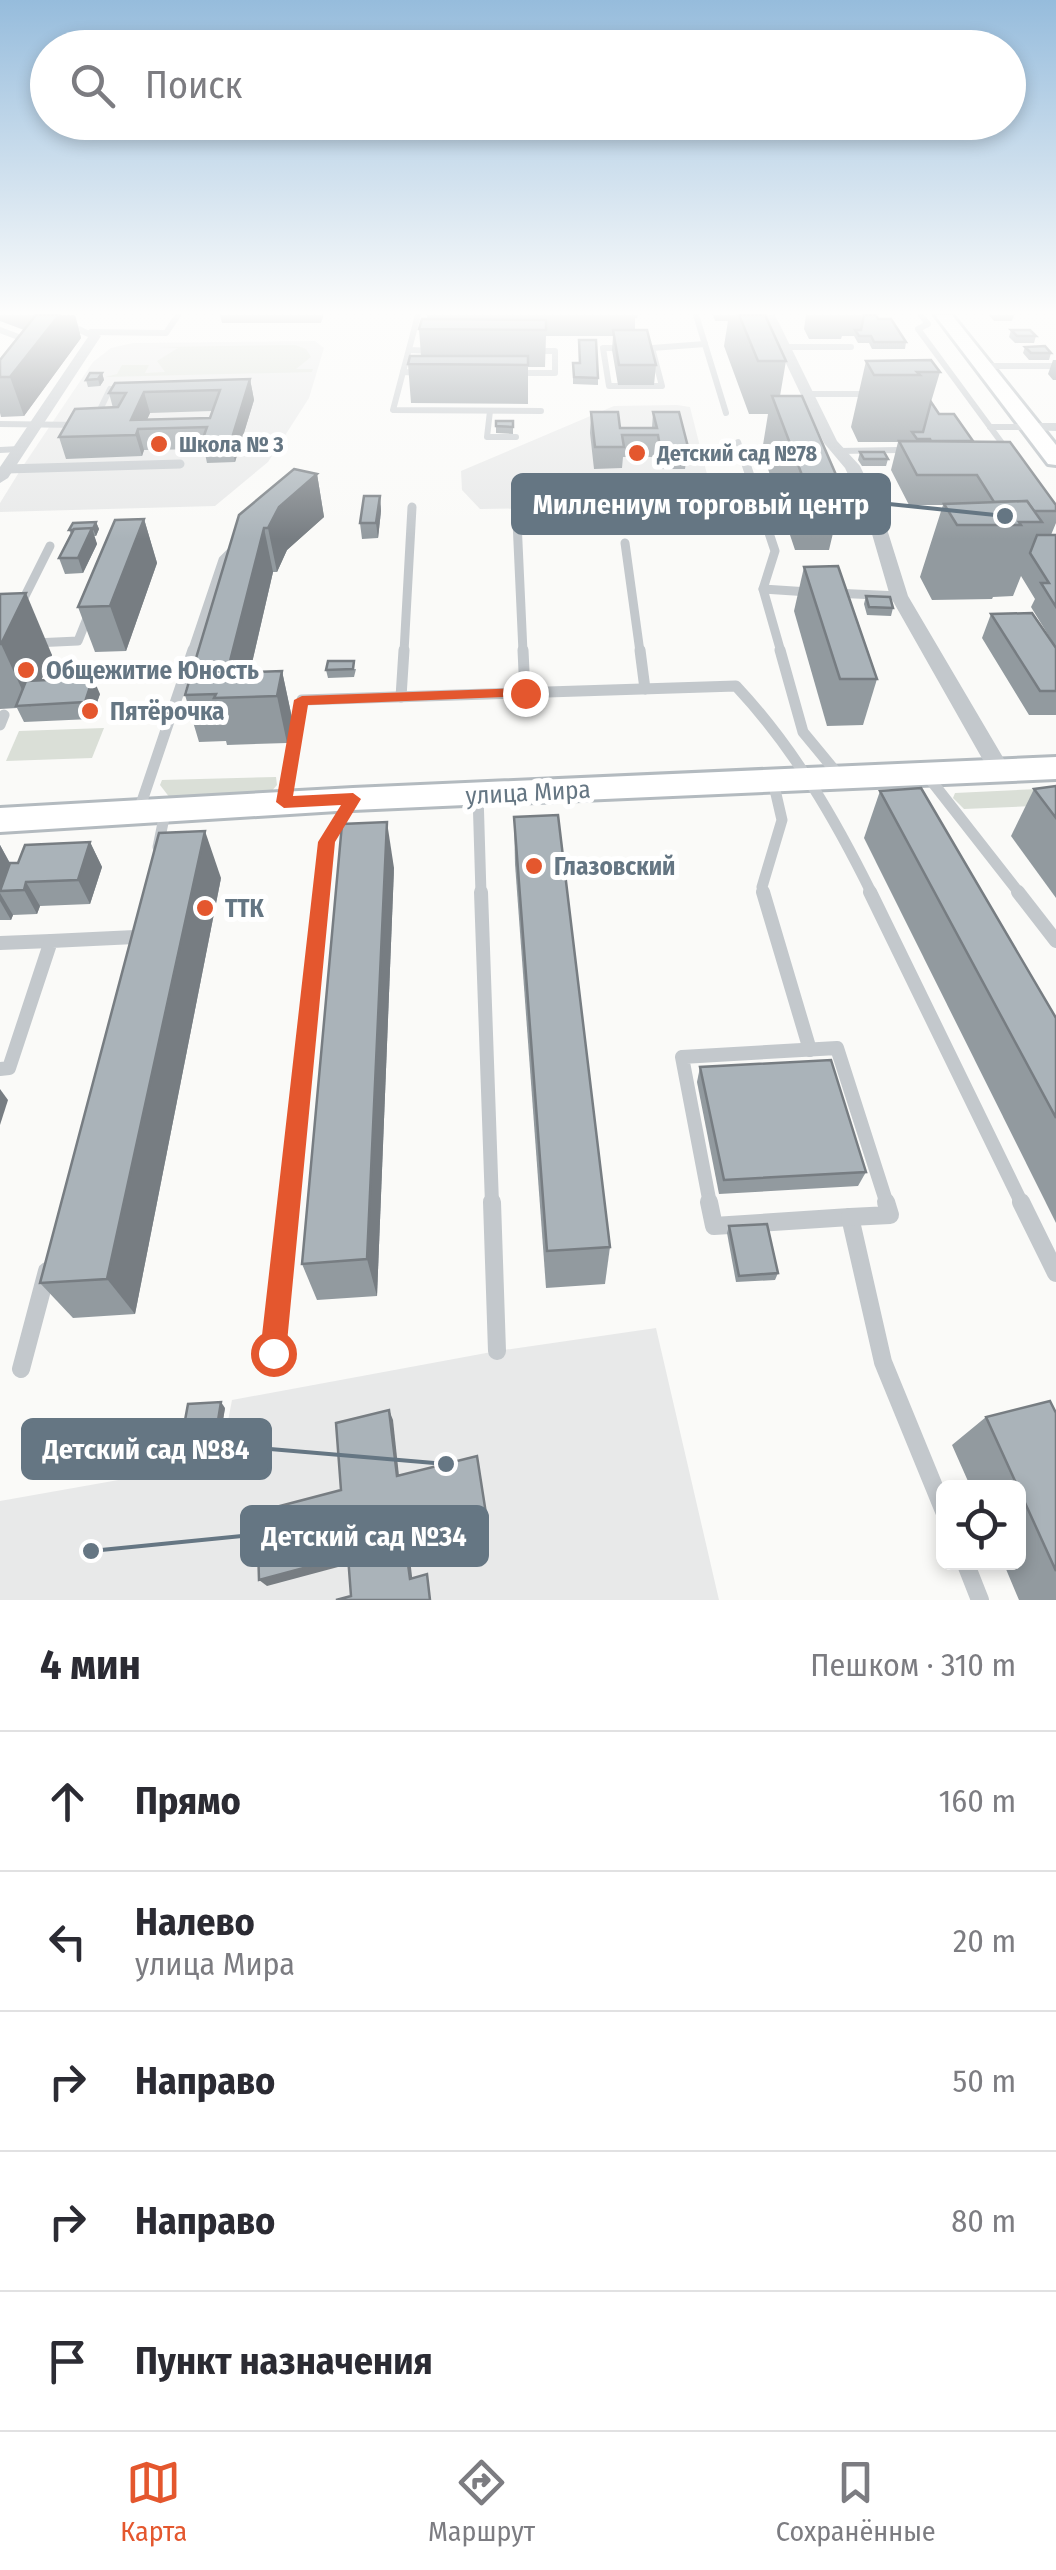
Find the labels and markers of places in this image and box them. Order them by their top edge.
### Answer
place label: Школа № 3 [179,431,284,458]
marker: Школа № 3 [148,433,170,455]
place label: Детский сад №78 [656,440,817,467]
marker: Детский сад №78 [626,442,648,464]
callout: Миллениум торговый центр [513,475,889,533]
place label: Общежитие Юность [46,656,259,686]
marker: Общежитие Юность [15,659,37,681]
place label: Пятёрочка [110,697,224,727]
marker: Пятёрочка [79,700,101,722]
place label: Глазовский [554,852,675,882]
marker: Глазовский [523,855,545,877]
place label: ТТК [225,894,265,924]
marker: ТТК [194,897,216,919]
callout: Детский сад №84 [23,1420,270,1478]
callout: Детский сад №34 [242,1507,487,1565]

